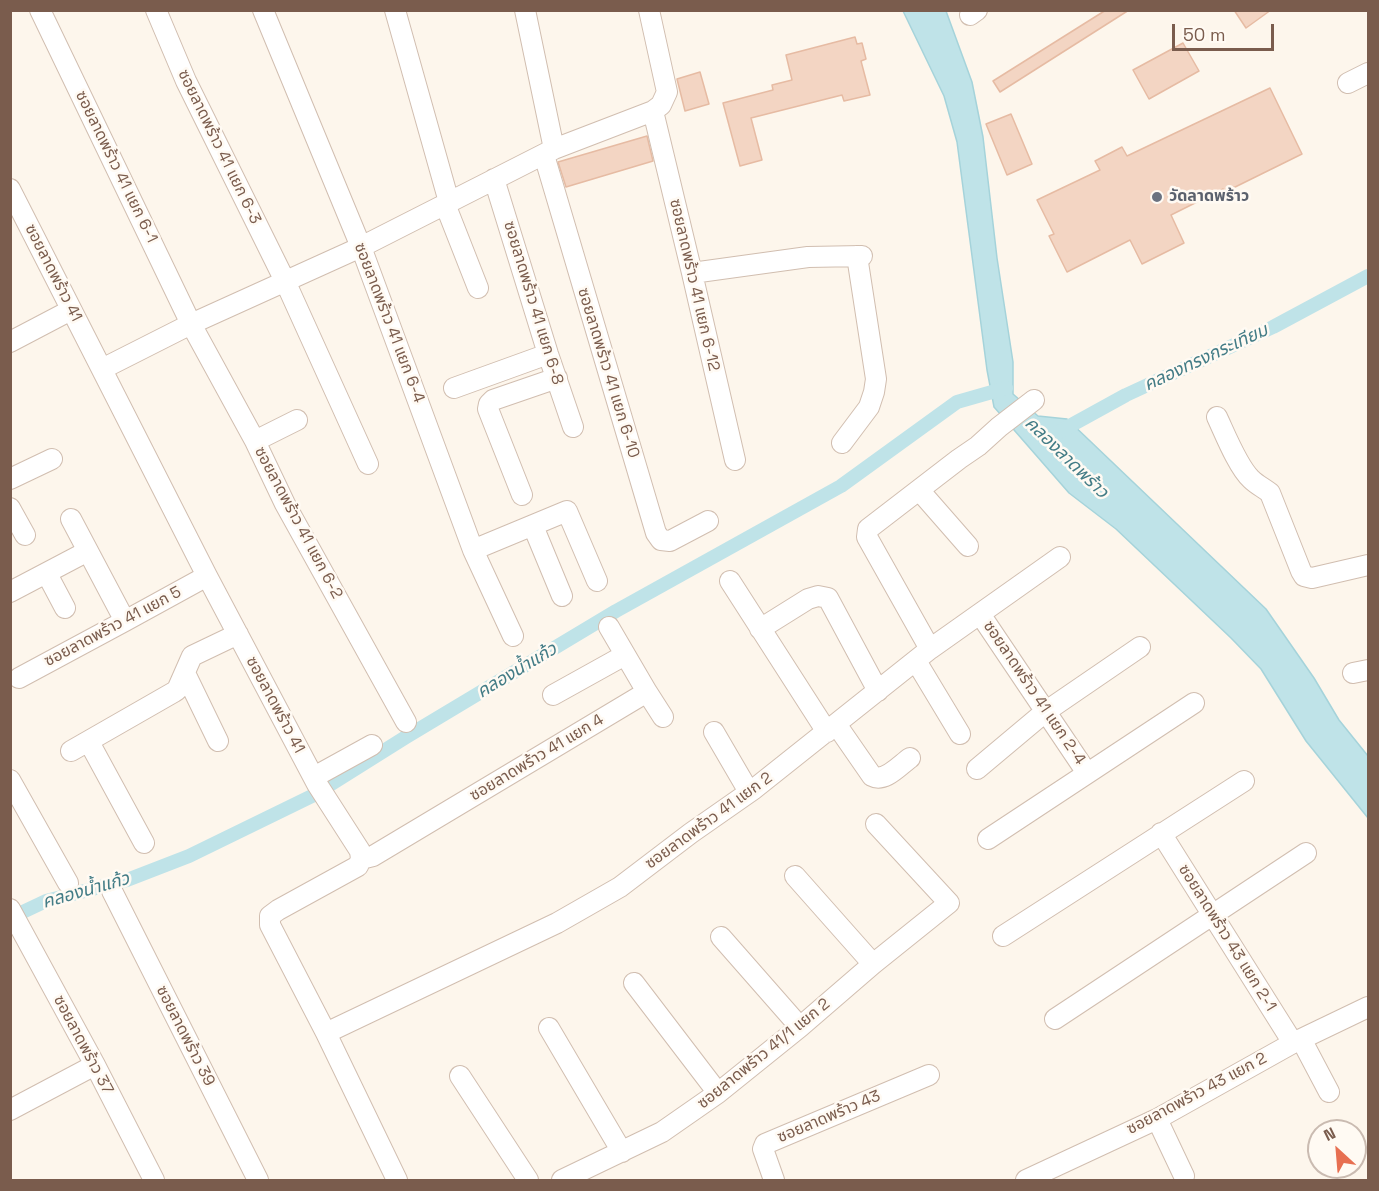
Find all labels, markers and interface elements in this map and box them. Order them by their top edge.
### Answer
scale bar [1175,12,1277,50]
text: 50 m [1183,23,1225,46]
street label: ซอยลาดพร้าว 41 แยก 6-3 [173,67,265,227]
street label: ซอยลาดพร้าว 41 แยก 6-1 [71,88,161,246]
place label: วัดลาดพร้าว [1169,187,1249,207]
marker: วัดลาดพร้าว [1150,190,1164,204]
street label: ซอยลาดพร้าว 41 แยก 6-12 [665,197,723,373]
street label: ซอยลาดพร้าว 41 แยก 6-8 [499,219,567,387]
street label: ซอยลาดพร้าว 41 [20,221,86,325]
street label: ซอยลาดพร้าว 41 แยก 6-4 [350,240,428,406]
street label: ซอยลาดพร้าว 41 แยก 6-10 [573,286,643,460]
water label: คลองทรงกระเทียม [1141,320,1271,396]
water label: คลองลาดพร้าว [1020,413,1112,503]
street label: ซอยลาดพร้าว 41 แยก 6-2 [250,444,346,602]
street label: ซอยลาดพร้าว 41 แยก 5 [41,583,185,671]
street label: ซอยลาดพร้าว 41 แยก 2-4 [979,617,1089,769]
water label: คลองน้ำแก้ว [473,639,561,703]
street label: ซอยลาดพร้าว 41 [241,653,309,757]
street label: ซอยลาดพร้าว 41 แยก 4 [467,710,607,806]
street label: ซอยลาดพร้าว 41 แยก 2 [642,768,776,874]
street label: ซอยลาดพร้าว 43 แยก 2-1 [1174,861,1280,1015]
water label: คลองน้ำแก้ว [40,868,132,914]
street label: ซอยลาดพร้าว 39 [151,983,219,1089]
street label: ซอยลาดพร้าว 37 [49,992,117,1098]
street label: ซอยลาดพร้าว 41/1 แยก 2 [694,995,834,1113]
street label: ซอยลาดพร้าว 43 แยก 2 [1124,1049,1270,1139]
street label: ซอยลาดพร้าว 43 [775,1087,883,1147]
north arrow [1307,1119,1367,1179]
text: N [1320,1122,1339,1146]

